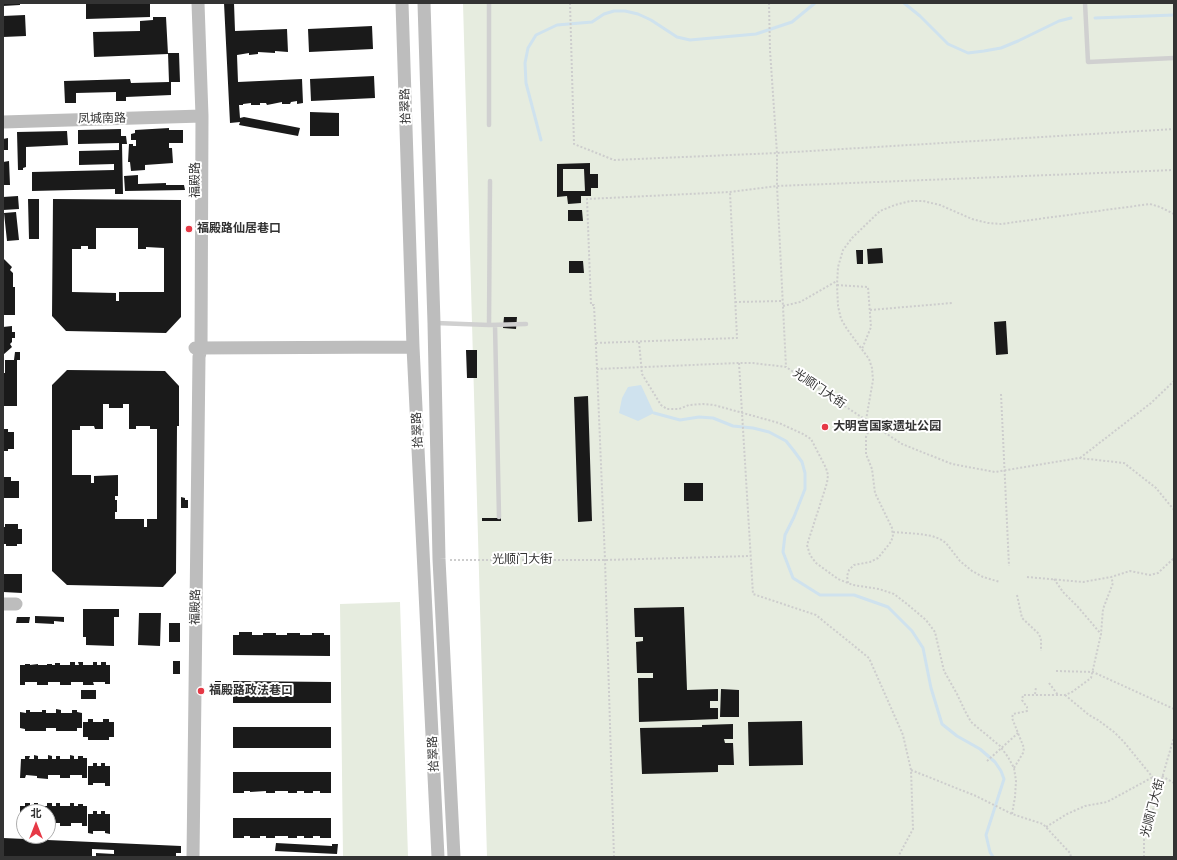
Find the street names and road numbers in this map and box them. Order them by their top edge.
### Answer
street label: 拾翠路 [398,88,414,124]
street label: 凤城南路 [78,111,126,127]
street label: 福殿路 [189,162,203,198]
street label: 光顺门大街 [790,366,848,412]
street label: 拾翠路 [410,412,426,448]
street label: 光顺门大街 [492,553,552,567]
street label: 福殿路 [188,589,204,625]
street label: 拾翠路 [426,736,442,772]
street label: 光顺门大街 [1138,777,1168,839]

